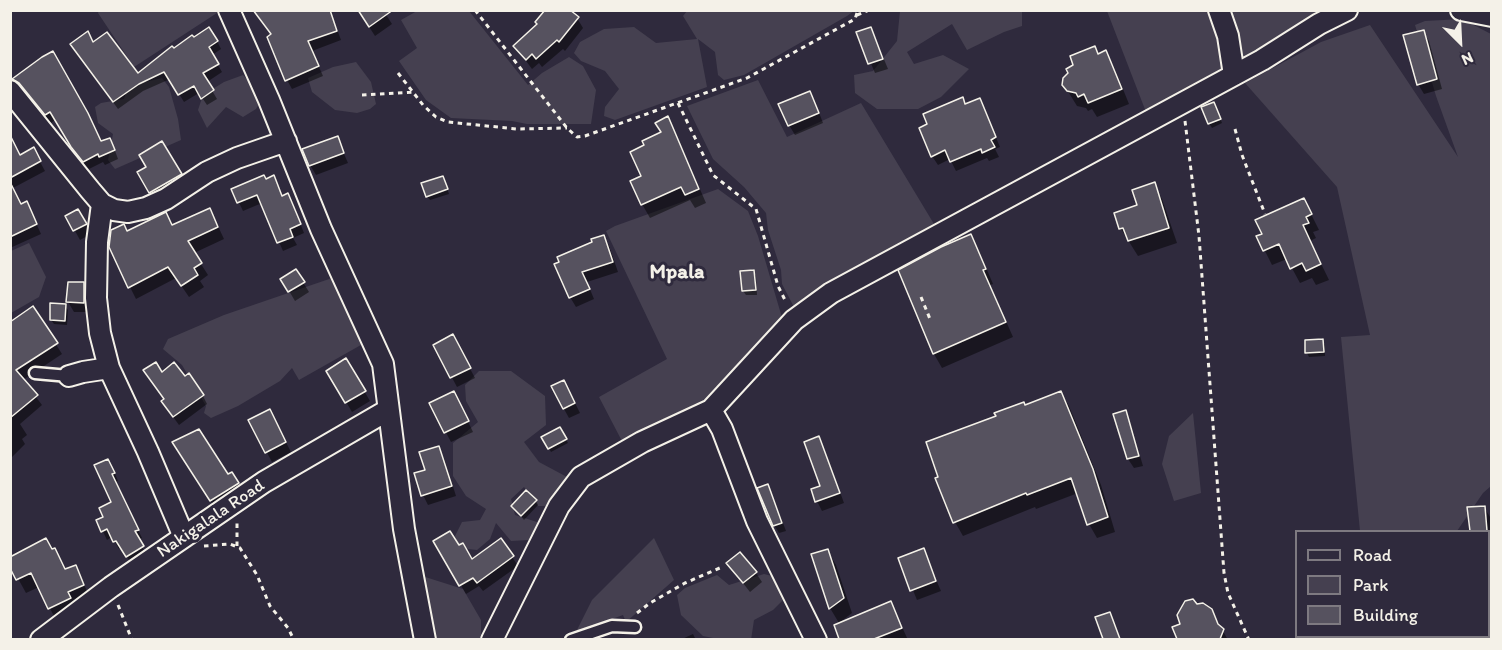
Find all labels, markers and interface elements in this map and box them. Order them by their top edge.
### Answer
north arrow [1430,12,1490,72]
text: N [1459,48,1476,70]
district label: Mpala [650,260,704,286]
street label: Nakigalala Road [153,475,269,563]
legend [1295,530,1490,638]
text: Road [1353,544,1392,566]
text: Park [1353,574,1388,596]
text: Building [1353,604,1418,626]

